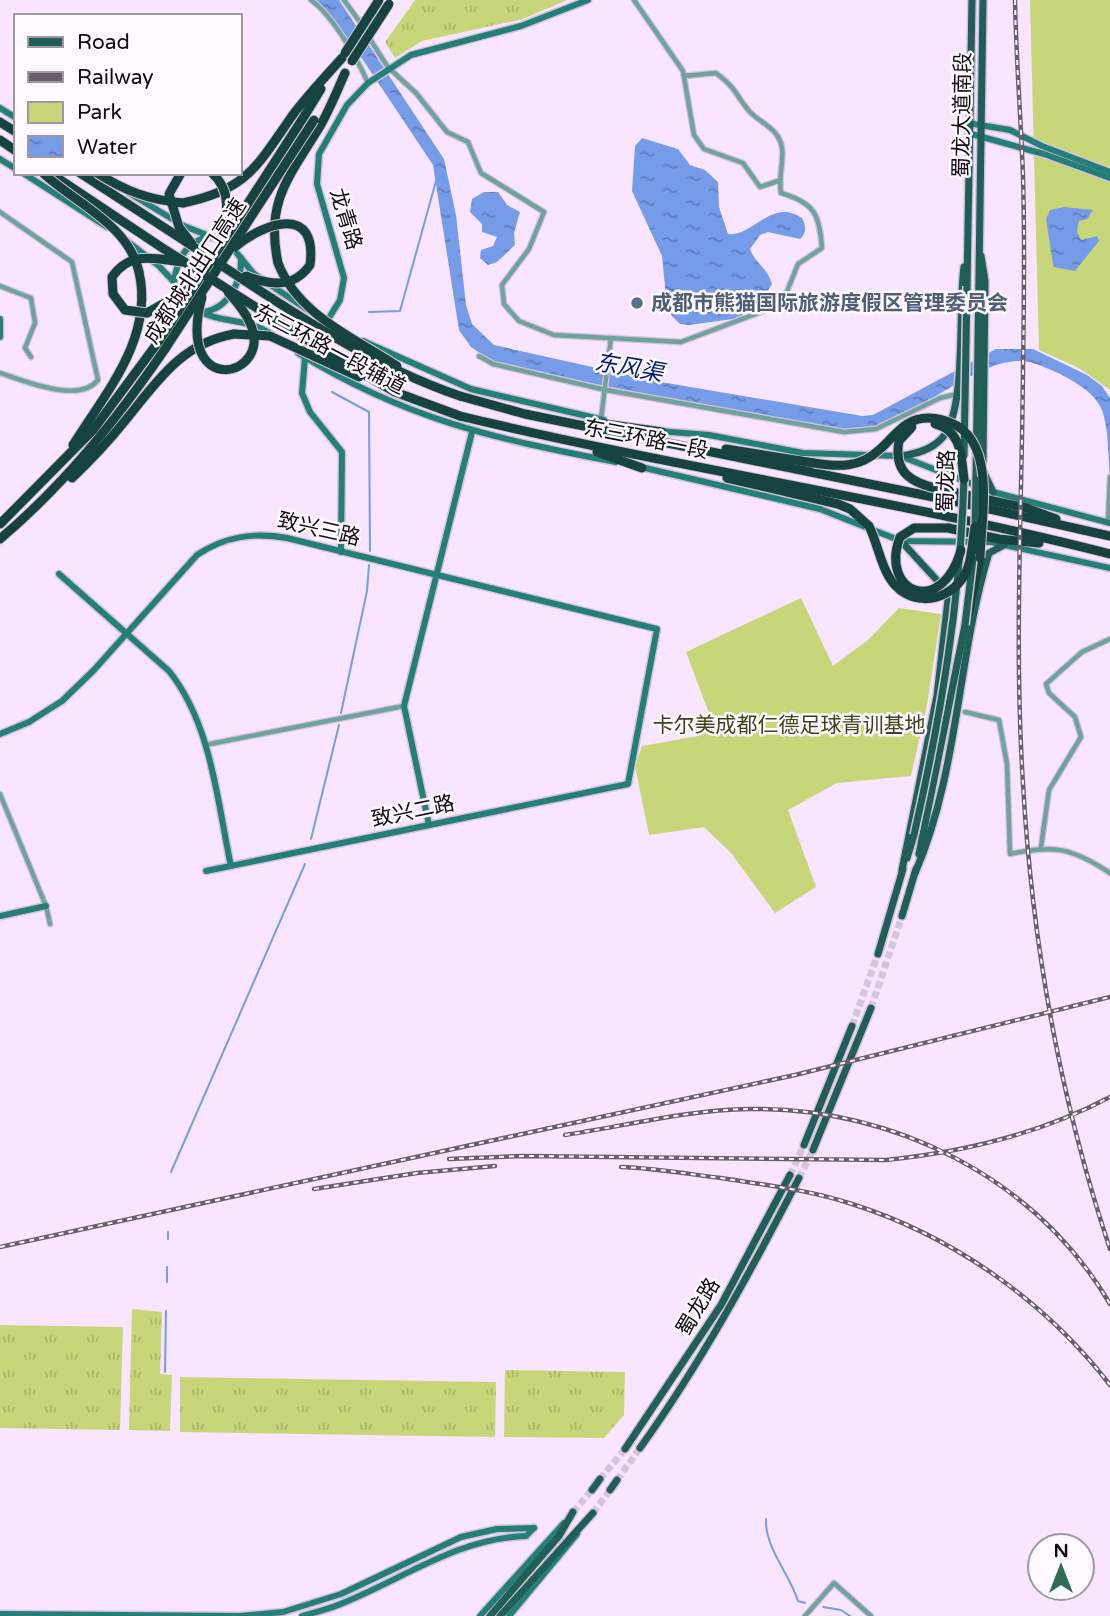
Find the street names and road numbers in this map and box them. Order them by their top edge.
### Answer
street label: 蜀龙大道南段 [949,52,976,178]
street label: 龙青路 [324,185,367,253]
street label: 成都城北出口高速 [139,194,252,349]
street label: 东三环路一段辅道 [250,299,410,400]
street label: 东三环路一段 [582,415,710,464]
street label: 蜀龙路 [933,449,960,513]
street label: 致兴三路 [275,508,363,551]
street label: 致兴二路 [369,791,457,832]
street label: 蜀龙路 [671,1274,725,1341]

